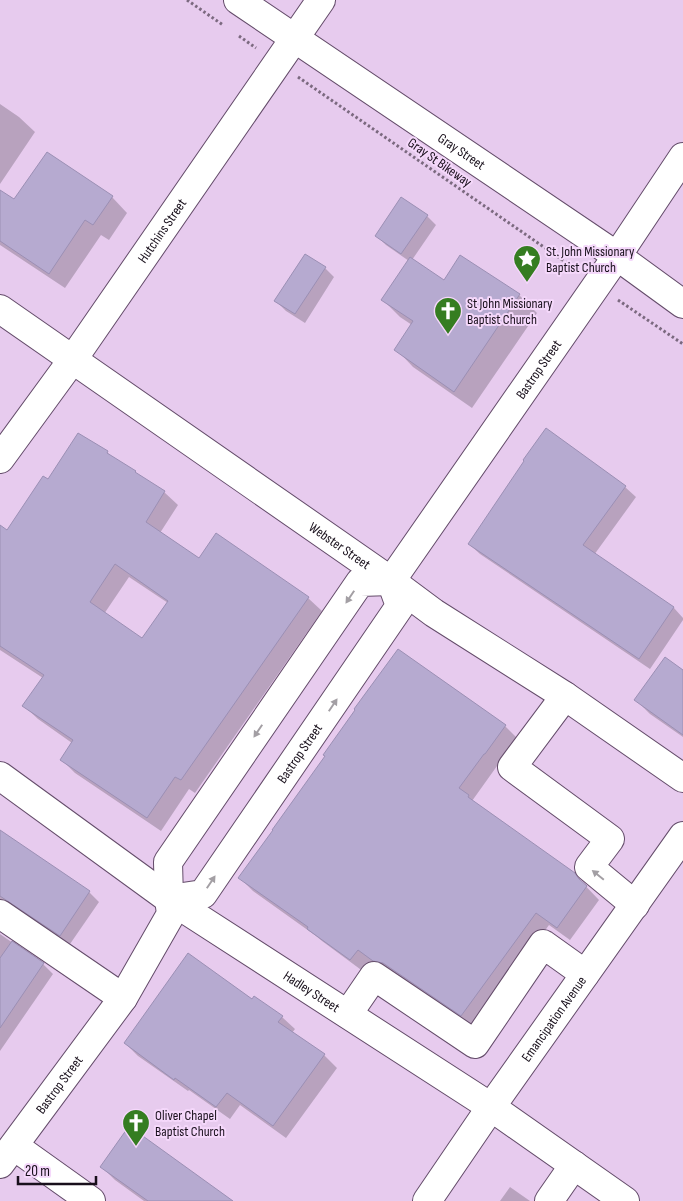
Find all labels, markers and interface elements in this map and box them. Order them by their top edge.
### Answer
street label: Gray Street [435,130,488,174]
street label: Gray St Bikeway [404,134,475,191]
street label: Hutchins Street [134,195,190,266]
place label: St. John Missionary Baptist Church [546,243,635,276]
place icon: St. John Missionary Baptist Church [512,244,542,283]
place label: St John Missionary Baptist Church [467,295,553,328]
church icon: St John Missionary Baptist Church [433,296,463,335]
street label: Bastrop Street [512,337,565,402]
street label: Webster Street [306,519,374,573]
one-way arrow [345,590,355,604]
one-way arrow [328,698,338,712]
street label: Bastrop Street [273,720,326,786]
one-way arrow [253,724,263,738]
one-way arrow [592,869,605,880]
one-way arrow [206,875,216,889]
street label: Hadley Street [280,967,343,1016]
street label: Emancipation Avenue [518,973,590,1065]
street label: Bastrop Street [32,1052,86,1117]
place label: Oliver Chapel Baptist Church [155,1107,225,1140]
church icon: Oliver Chapel Baptist Church [121,1108,151,1147]
scale bar [18,1154,95,1186]
text: 20 m [25,1162,50,1181]

